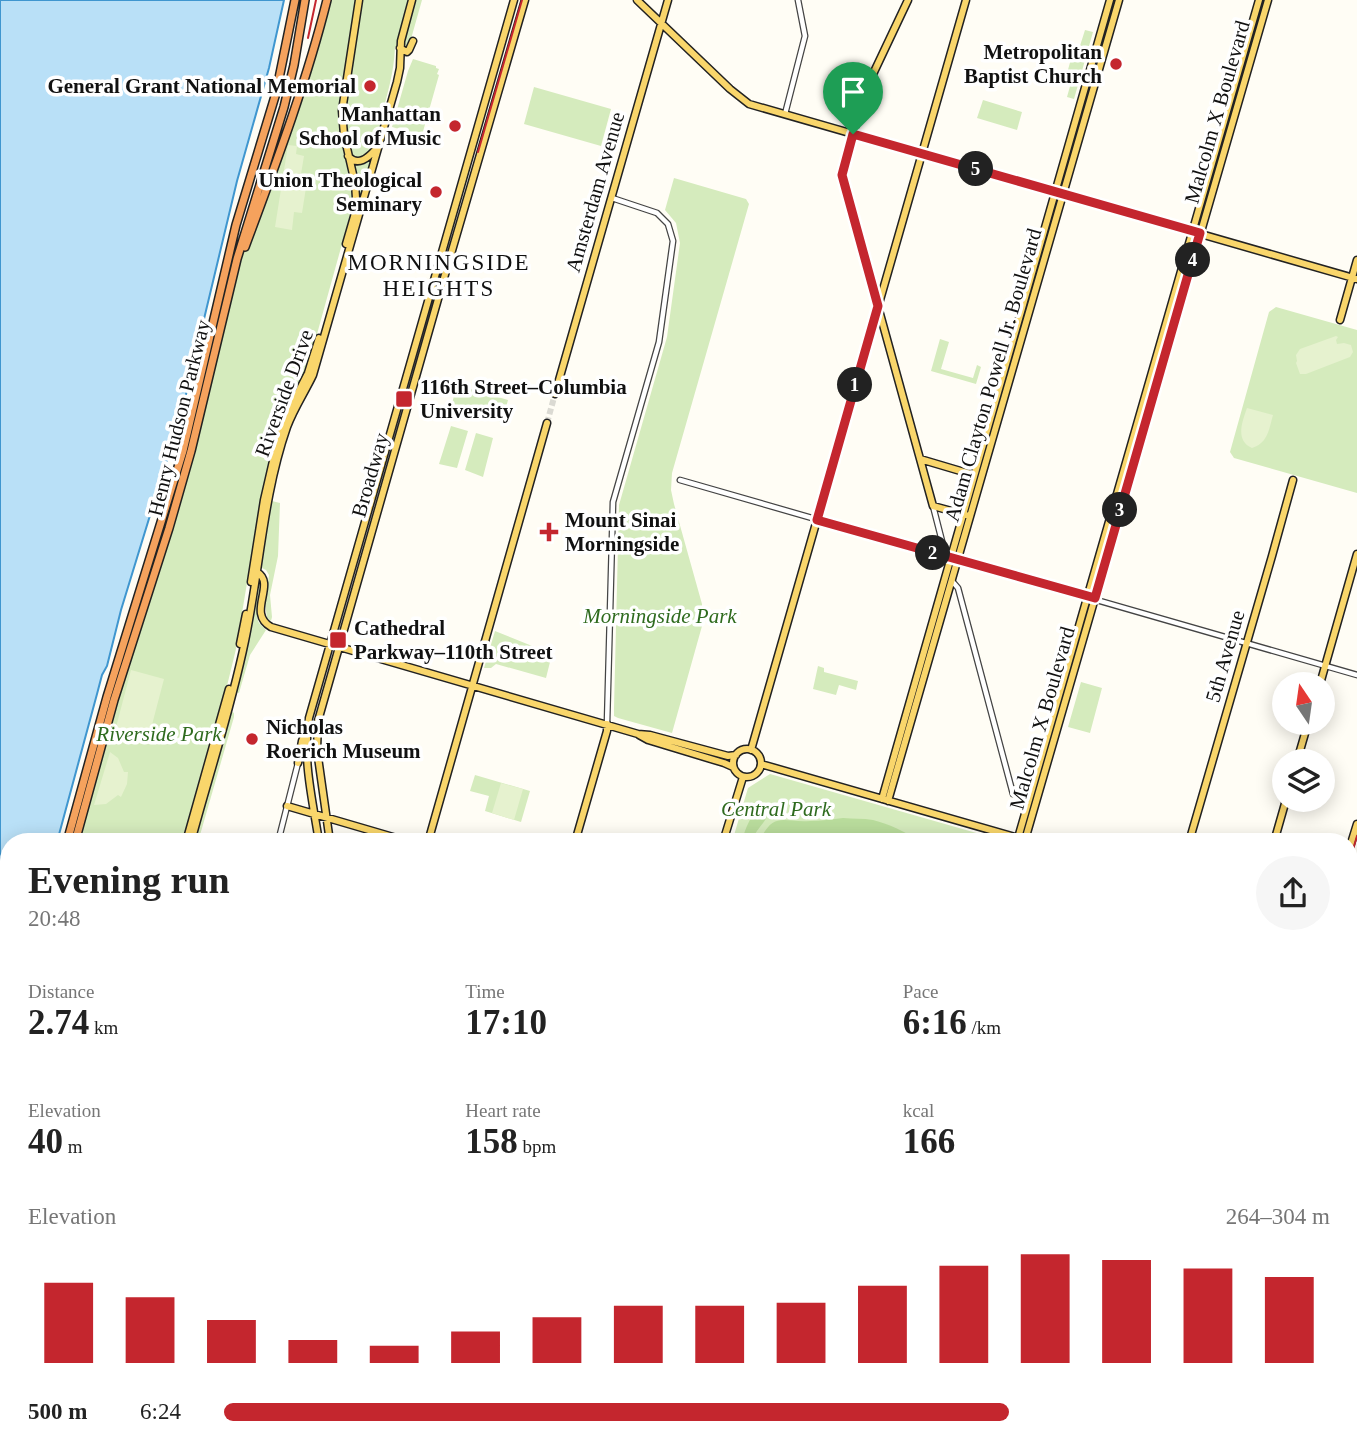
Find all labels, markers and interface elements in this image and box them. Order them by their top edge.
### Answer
street label: Malcolm X Boulevard [1179,17,1255,206]
place label: Metropolitan Baptist Church [964,40,1102,88]
marker: Metropolitan Baptist Church [1108,56,1124,72]
pin [823,62,883,134]
icon: arrive [834,73,872,111]
place label: General Grant National Memorial [47,74,356,98]
marker: General Grant National Memorial [362,78,378,94]
place label: Manhattan School of Music [299,102,441,150]
street label: Amsterdam Avenue [561,109,629,275]
marker: Manhattan School of Music [447,118,463,134]
pin: 5 [958,152,993,186]
text: 5 [971,158,980,179]
place label: Union Theological Seminary [258,168,422,216]
marker: Union Theological Seminary [428,184,444,200]
street label: Adam Clayton Powell Jr. Boulevard [940,225,1047,524]
pin: 4 [1176,243,1210,278]
text: 4 [1188,249,1197,270]
district label: MORNINGSIDE HEIGHTS [348,250,531,301]
street label: Henry Hudson Parkway [143,317,215,519]
street label: Riverside Drive [250,326,318,460]
pin: 1 [838,368,872,402]
text: 1 [850,374,859,395]
place label: 116th Street–Columbia University [420,375,627,423]
marker: 116th Street–Columbia University [394,389,414,409]
street label: Broadway [347,430,394,520]
pin: 3 [1102,492,1138,528]
text: 3 [1115,499,1124,520]
place label: Mount Sinai Morningside [565,508,679,556]
marker: Mount Sinai Morningside [539,522,559,542]
pin: 2 [916,536,950,570]
text: 2 [928,542,937,563]
park label: Morningside Park [582,604,737,628]
street label: 5th Avenue [1200,607,1250,705]
place label: Cathedral Parkway–110th Street [354,616,553,664]
street label: Malcolm X Boulevard [1004,623,1080,812]
marker: Cathedral Parkway–110th Street [328,630,348,650]
north arrow [1272,672,1335,735]
map controls [1272,672,1335,812]
place label: Nicholas Roerich Museum [266,715,421,763]
park label: Riverside Park [95,722,222,746]
marker: Nicholas Roerich Museum [244,731,260,747]
button: layers [1272,749,1335,812]
park label: Central Park [721,797,832,821]
button: share [1256,856,1330,930]
text: Evening run [28,859,230,901]
text: 20:48 [28,906,80,931]
text: Distance [28,981,94,1002]
text: Time [465,981,505,1002]
text: Pace [903,981,939,1002]
text: 2.74 [28,1003,89,1042]
text: 17:10 [465,1003,547,1042]
text: 6:16 [903,1003,967,1042]
text: km [89,1017,118,1038]
text: /km [967,1017,1001,1038]
text: Elevation [28,1100,101,1121]
text: Heart rate [465,1100,541,1121]
text: kcal [903,1100,934,1121]
text: 40 [28,1122,63,1161]
text: 158 [465,1122,518,1161]
text: 166 [903,1122,955,1161]
text: m [63,1136,83,1157]
text: bpm [518,1136,556,1157]
text: Elevation [28,1204,116,1229]
text: 264–304 m [1226,1204,1330,1229]
text: 500 m [28,1399,87,1424]
text: 6:24 [140,1399,181,1424]

